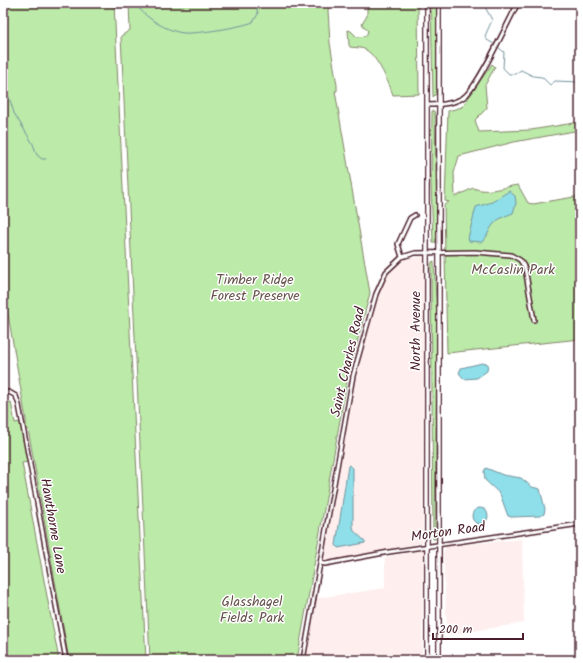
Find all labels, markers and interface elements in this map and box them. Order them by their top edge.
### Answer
park label: McCaslin Park [471,259,555,281]
park label: Timber Ridge Forest Preserve [210,269,300,307]
street label: North Avenue [405,290,427,371]
street label: Saint Charles Road [325,304,372,419]
street label: Hawthorne Lane [34,477,72,576]
street label: Morton Road [409,516,488,548]
park label: Glasshagel Fields Park [220,591,285,629]
scale bar [433,615,523,641]
text: 200 m [439,620,473,639]

